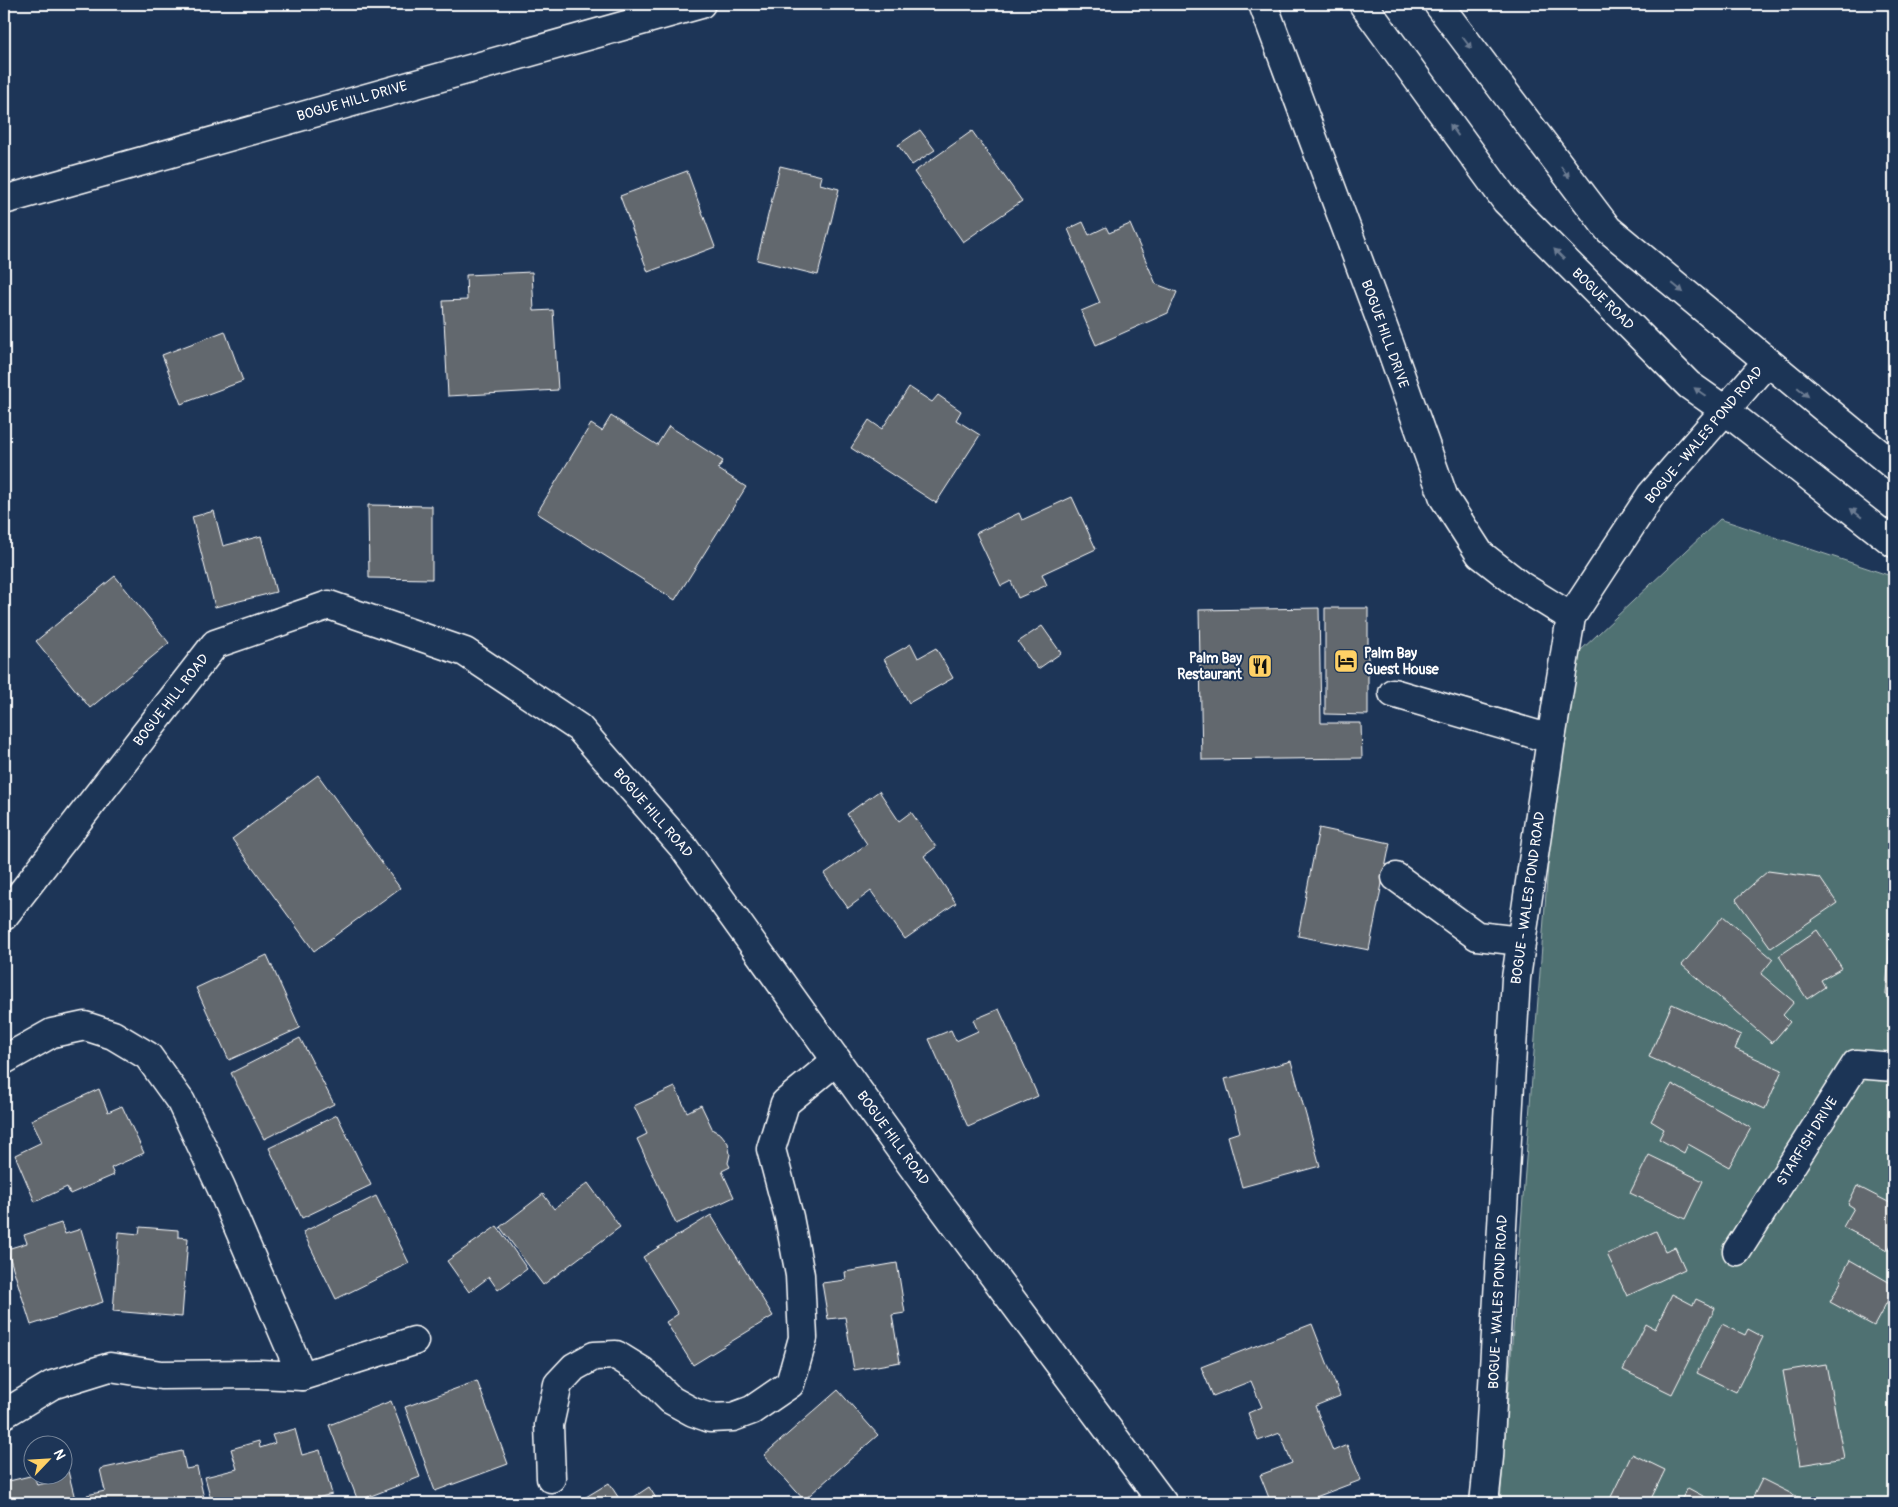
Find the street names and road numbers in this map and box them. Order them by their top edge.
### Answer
street label: BOGUE HILL DRIVE [295,77,409,125]
street label: BOGUE ROAD [1569,265,1638,334]
street label: BOGUE HILL DRIVE [1358,278,1412,390]
street label: BOGUE - WALES POND ROAD [1642,363,1767,507]
street label: BOGUE HILL ROAD [130,650,212,749]
street label: BOGUE HILL ROAD [610,765,696,861]
street label: BOGUE - WALES POND ROAD [1507,810,1549,985]
street label: BOGUE HILL ROAD [853,1088,933,1189]
street label: STARFISH DRIVE [1773,1093,1841,1189]
street label: BOGUE - WALES POND ROAD [1485,1214,1511,1389]

